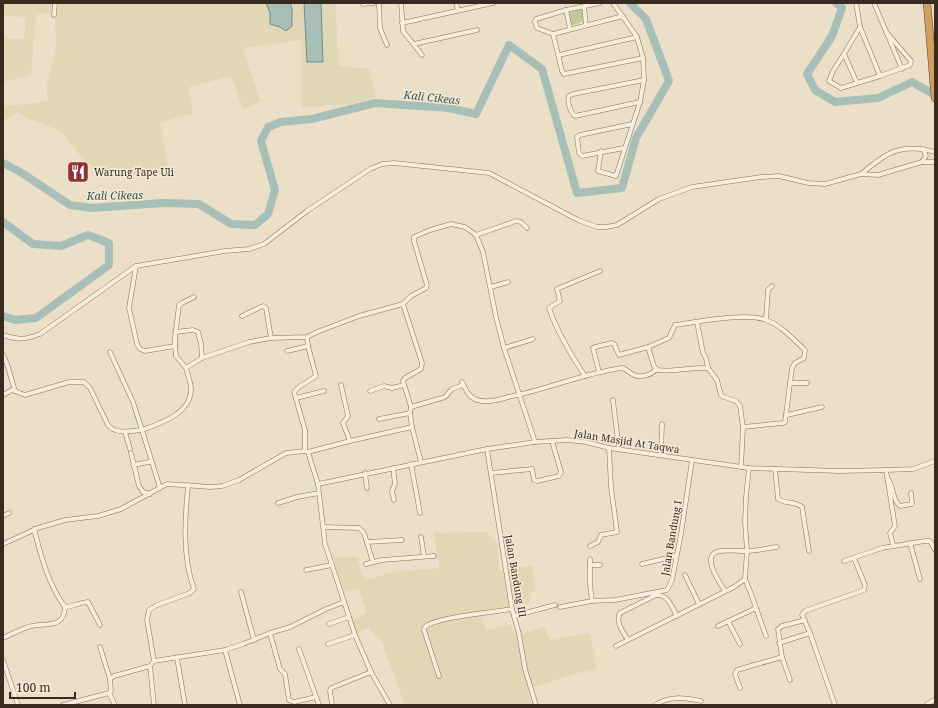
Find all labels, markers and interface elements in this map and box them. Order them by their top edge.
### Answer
water label: Kali Cikeas [402,86,461,107]
restaurant icon: Warung Tape Uli [65,159,91,185]
place label: Warung Tape Uli [94,165,175,179]
water label: Kali Cikeas [85,187,144,203]
street label: Jalan Masjid At Taqwa [572,426,681,456]
street label: Jalan Bandung I [657,499,685,578]
street label: Jalan Bandung III [502,533,530,619]
scale bar [10,674,75,700]
text: 100 m [16,679,51,696]

